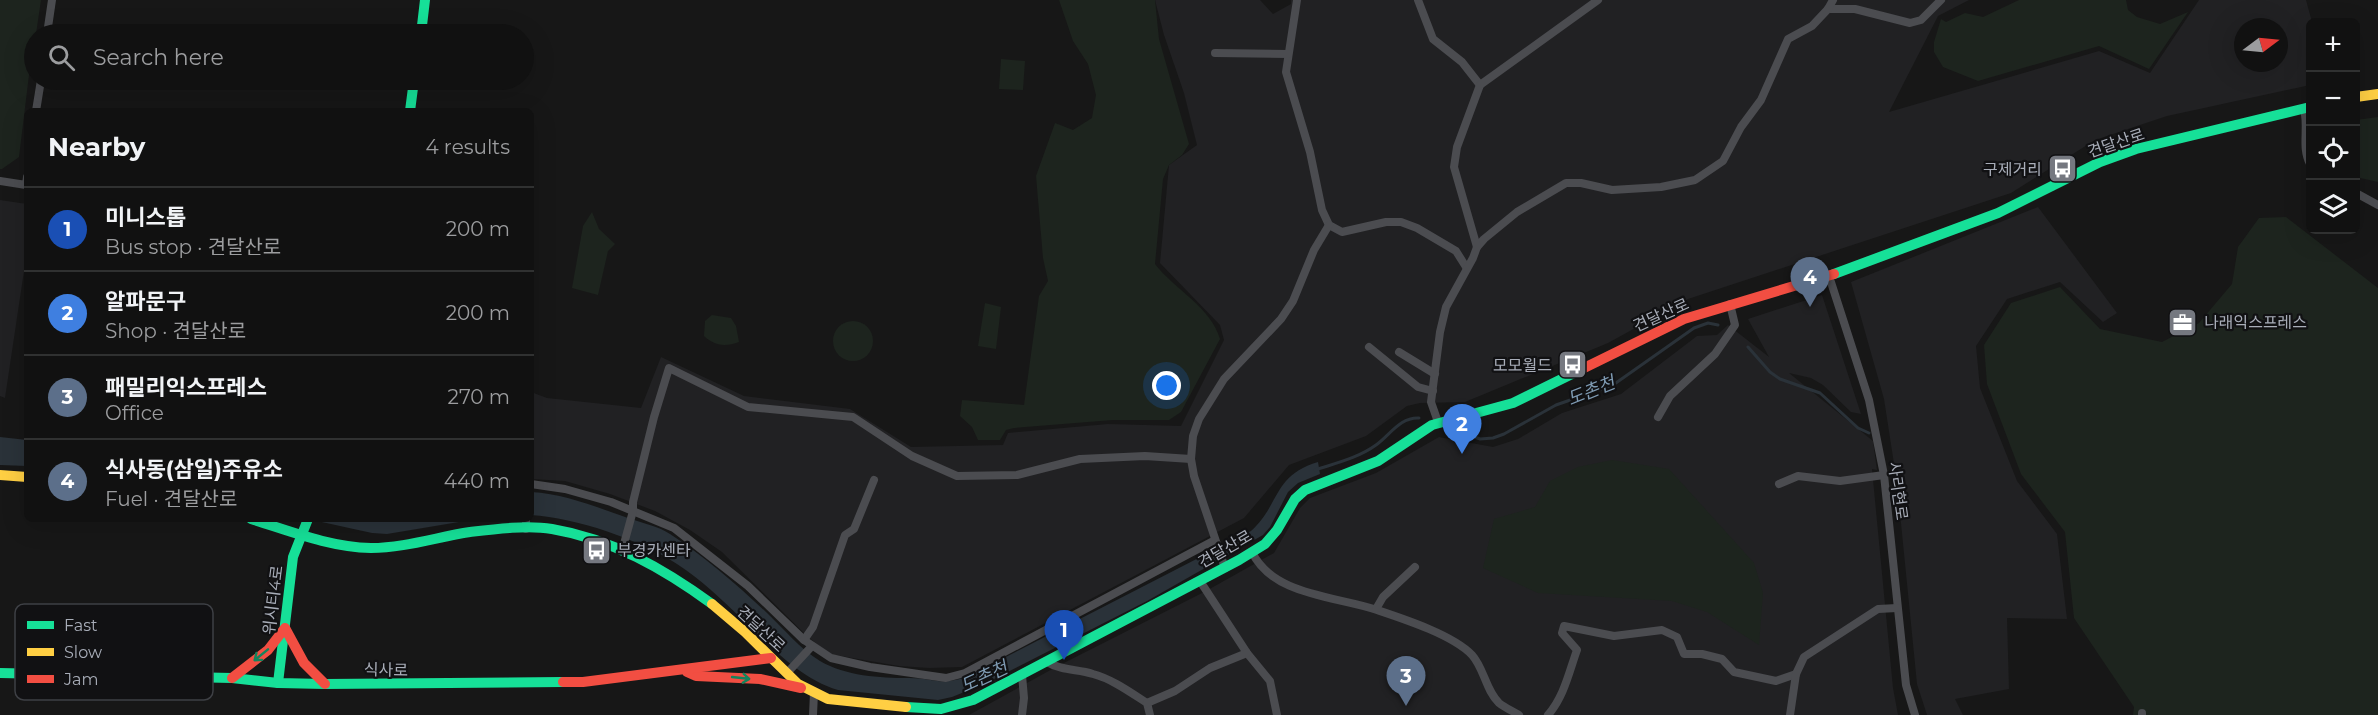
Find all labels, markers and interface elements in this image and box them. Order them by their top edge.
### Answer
north arrow [2234,18,2288,72]
map controls [2306,18,2360,234]
button: + [2306,18,2360,72]
search box [24,24,534,90]
icon: search [45,41,78,74]
text: Search here [93,44,224,71]
button: − [2306,72,2360,126]
street label: 견달산로 [2085,124,2147,162]
button: locate [2306,126,2360,180]
text: Nearby [48,131,145,163]
text: 4 results [425,135,510,159]
bus stop icon: 구제거리 [2047,153,2079,185]
place label: 구제거리 [1983,160,2042,179]
button: layers [2306,180,2360,234]
text: 미니스톱 [105,204,186,231]
text: 1 [64,217,71,241]
text: 200 m [446,217,510,241]
text: Bus stop · 견달산로 [105,235,281,259]
pin: 4 [1790,258,1830,307]
text: 알파문구 [105,288,186,315]
street label: 견달산로 [1630,294,1692,336]
text: 2 [62,301,73,325]
text: 200 m [446,301,510,325]
office icon: 나래익스프레스 [2167,306,2199,338]
place label: 나래익스프레스 [2204,313,2307,332]
text: Shop · 견달산로 [105,319,246,343]
bus stop icon: 모모월드 [1557,349,1589,381]
place label: 모모월드 [1493,356,1552,375]
your location [1152,371,1181,400]
water label: 도촌천 [1564,371,1620,411]
text: 패밀리익스프레스 [105,374,267,401]
text: 3 [62,385,73,409]
text: 270 m [448,385,510,409]
text: Office [105,401,164,425]
pin: 2 [1442,404,1482,454]
text: 식사동(삼일)주유소 [105,456,283,483]
street label: 사리현로 [1884,461,1912,522]
text: 4 [61,469,74,493]
text: 440 m [444,469,510,493]
text: Fuel · 견달산로 [105,487,237,511]
street label: 견달산로 [1195,526,1255,572]
bus stop icon: 부경카센타 [580,534,612,566]
place label: 부경카센타 [617,541,691,560]
street label: 위시티4로 [259,564,287,636]
street label: 견달산로 [733,602,789,656]
legend [15,604,213,700]
pin: 1 [1044,610,1084,660]
text: Fast [64,616,98,635]
text: Slow [64,643,102,662]
one-way arrow [253,649,269,662]
water label: 도촌천 [957,656,1013,697]
pin: 3 [1386,656,1426,706]
street label: 식사로 [364,660,409,680]
text: Jam [63,670,98,689]
one-way arrow [731,672,750,683]

